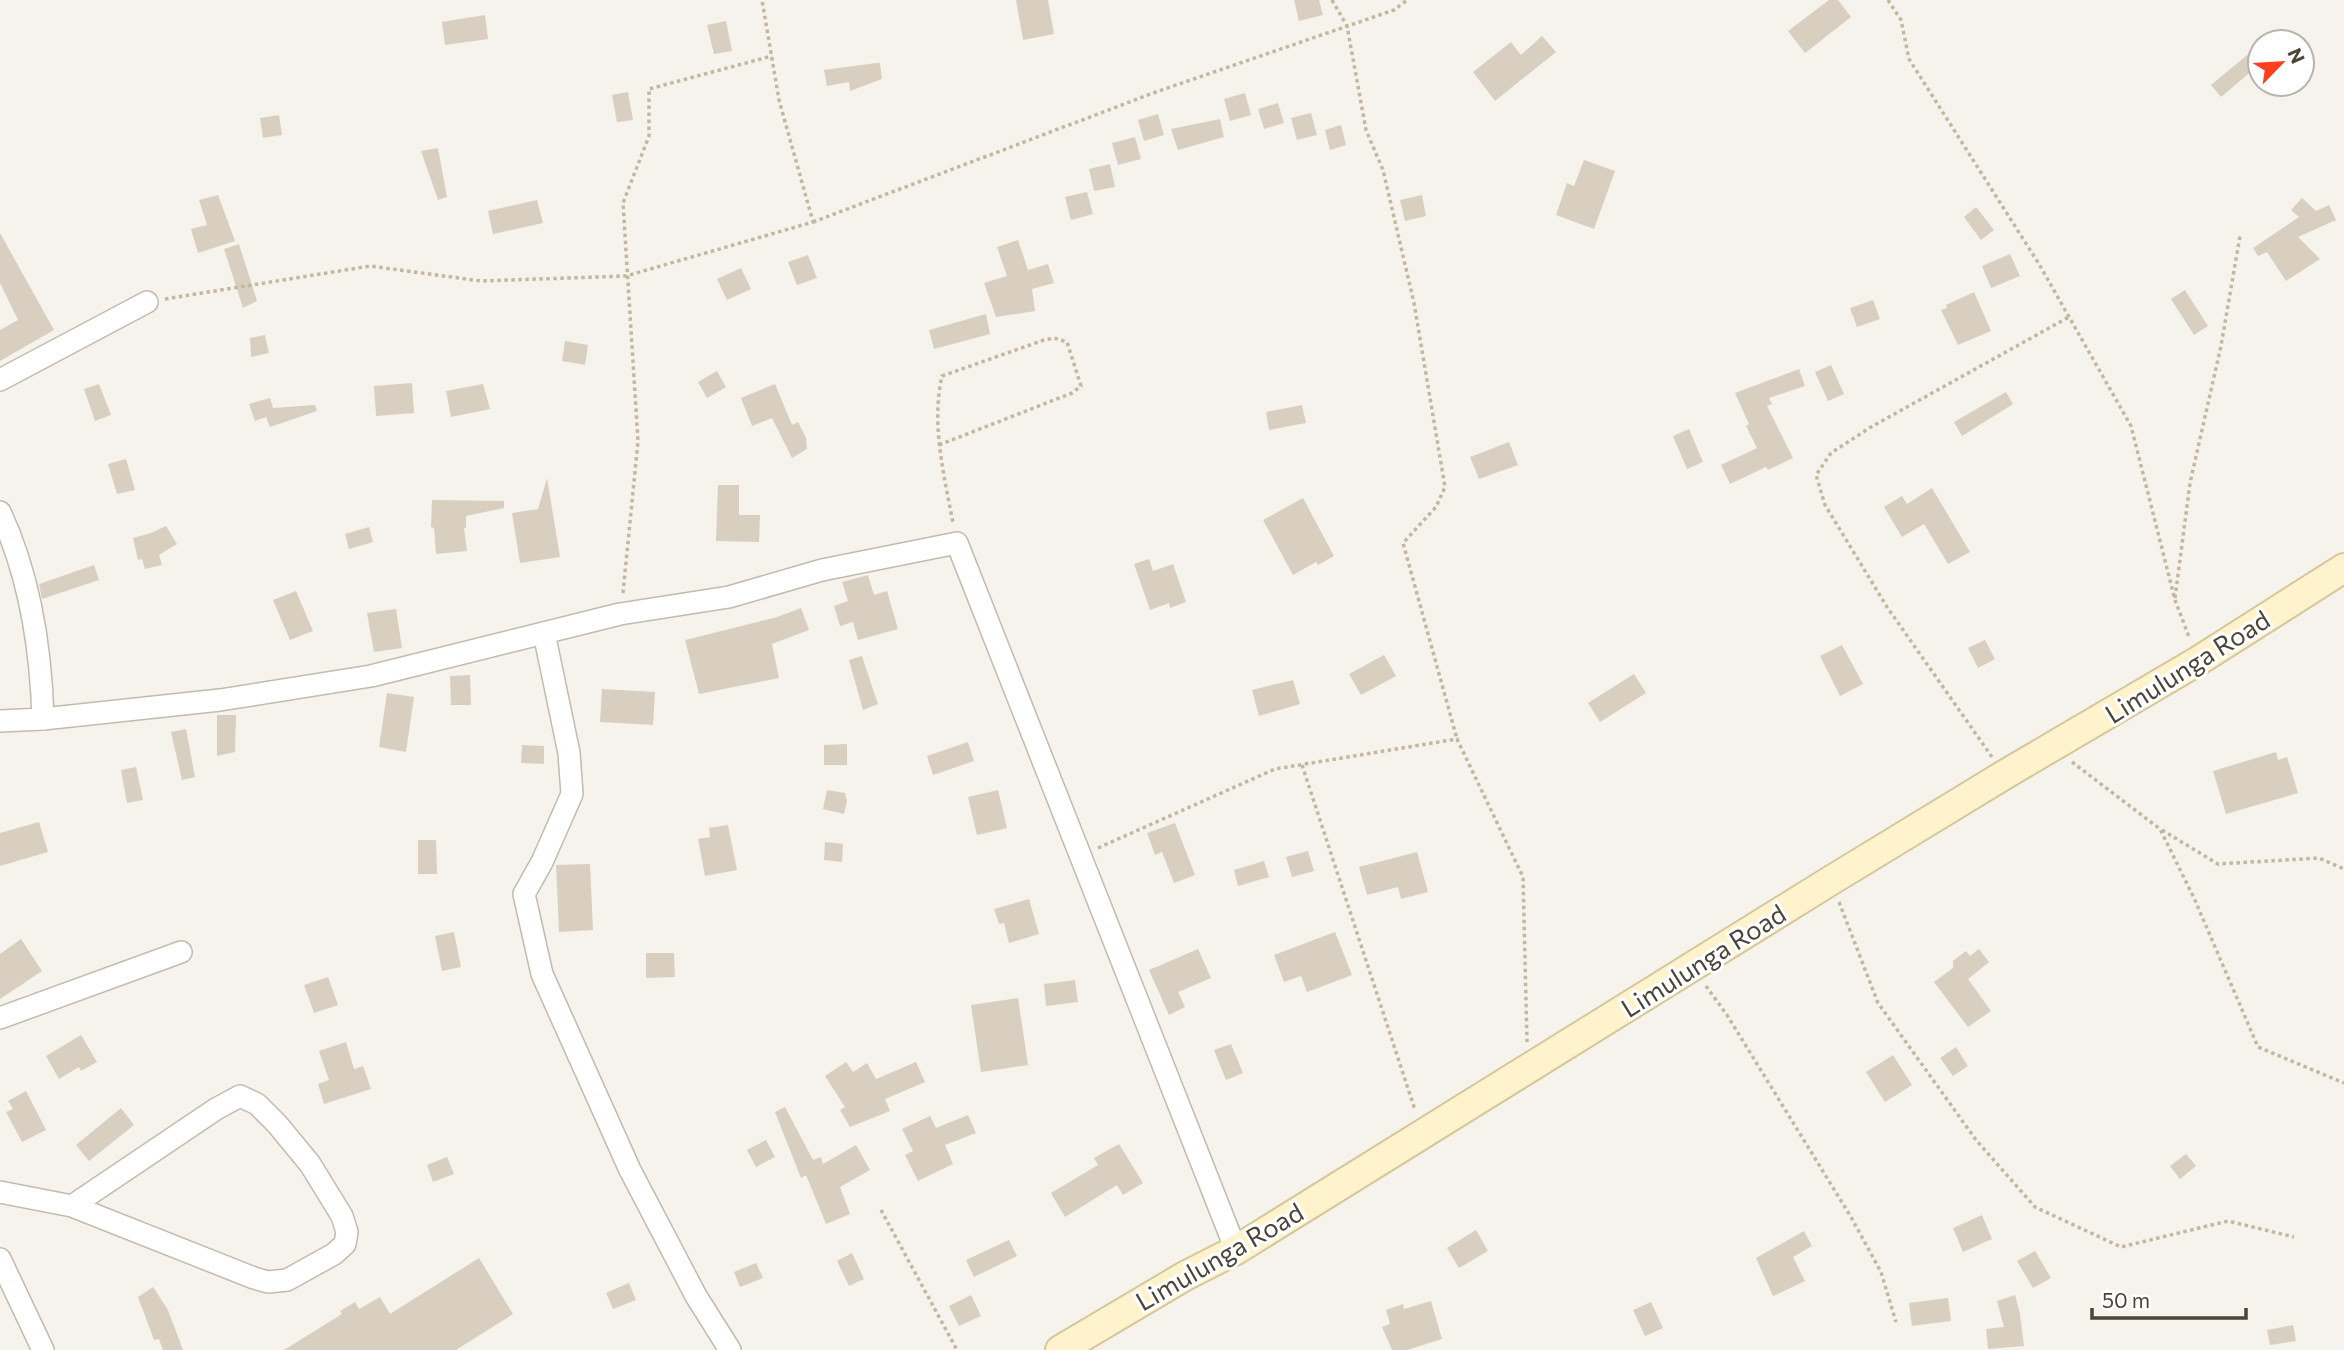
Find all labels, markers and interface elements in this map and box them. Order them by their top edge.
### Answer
north arrow [2246,28,2316,98]
text: N [2283,44,2310,67]
street label: Limulunga Road [2099,603,2275,729]
street label: Limulunga Road [1615,897,1791,1023]
street label: Limulunga Road [1130,1196,1308,1316]
scale bar [2092,1276,2246,1320]
text: 50 m [2102,1287,2150,1312]

